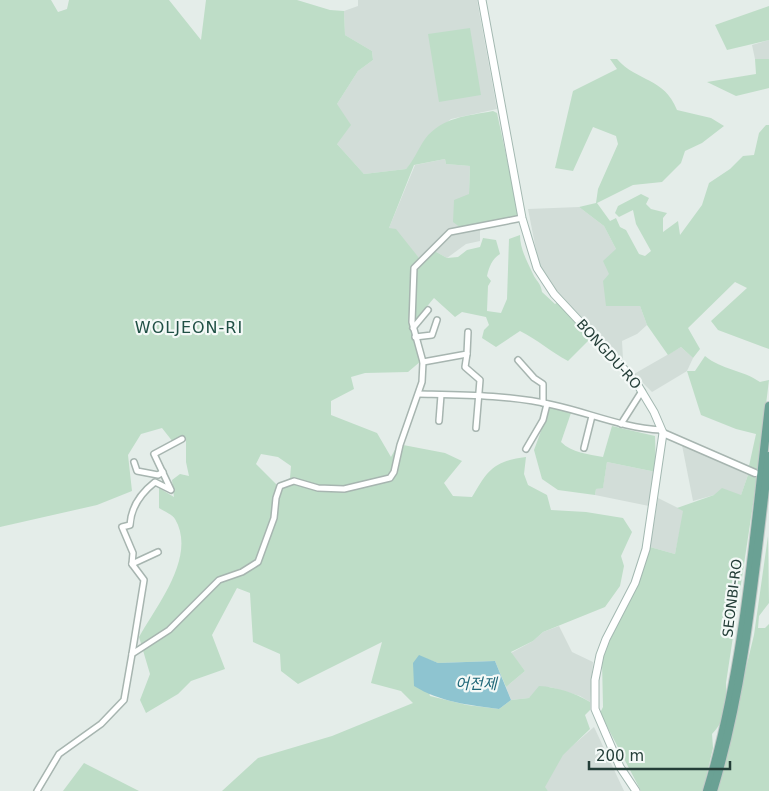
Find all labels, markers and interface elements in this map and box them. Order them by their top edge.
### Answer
street label: BONGDU-RO [573,316,645,392]
district label: WOLJEON-RI [135,318,243,337]
street label: SEONBI-RO [719,558,745,638]
water label: 어전제 [455,675,499,693]
scale bar [589,738,730,770]
text: 200 m [596,747,644,765]

